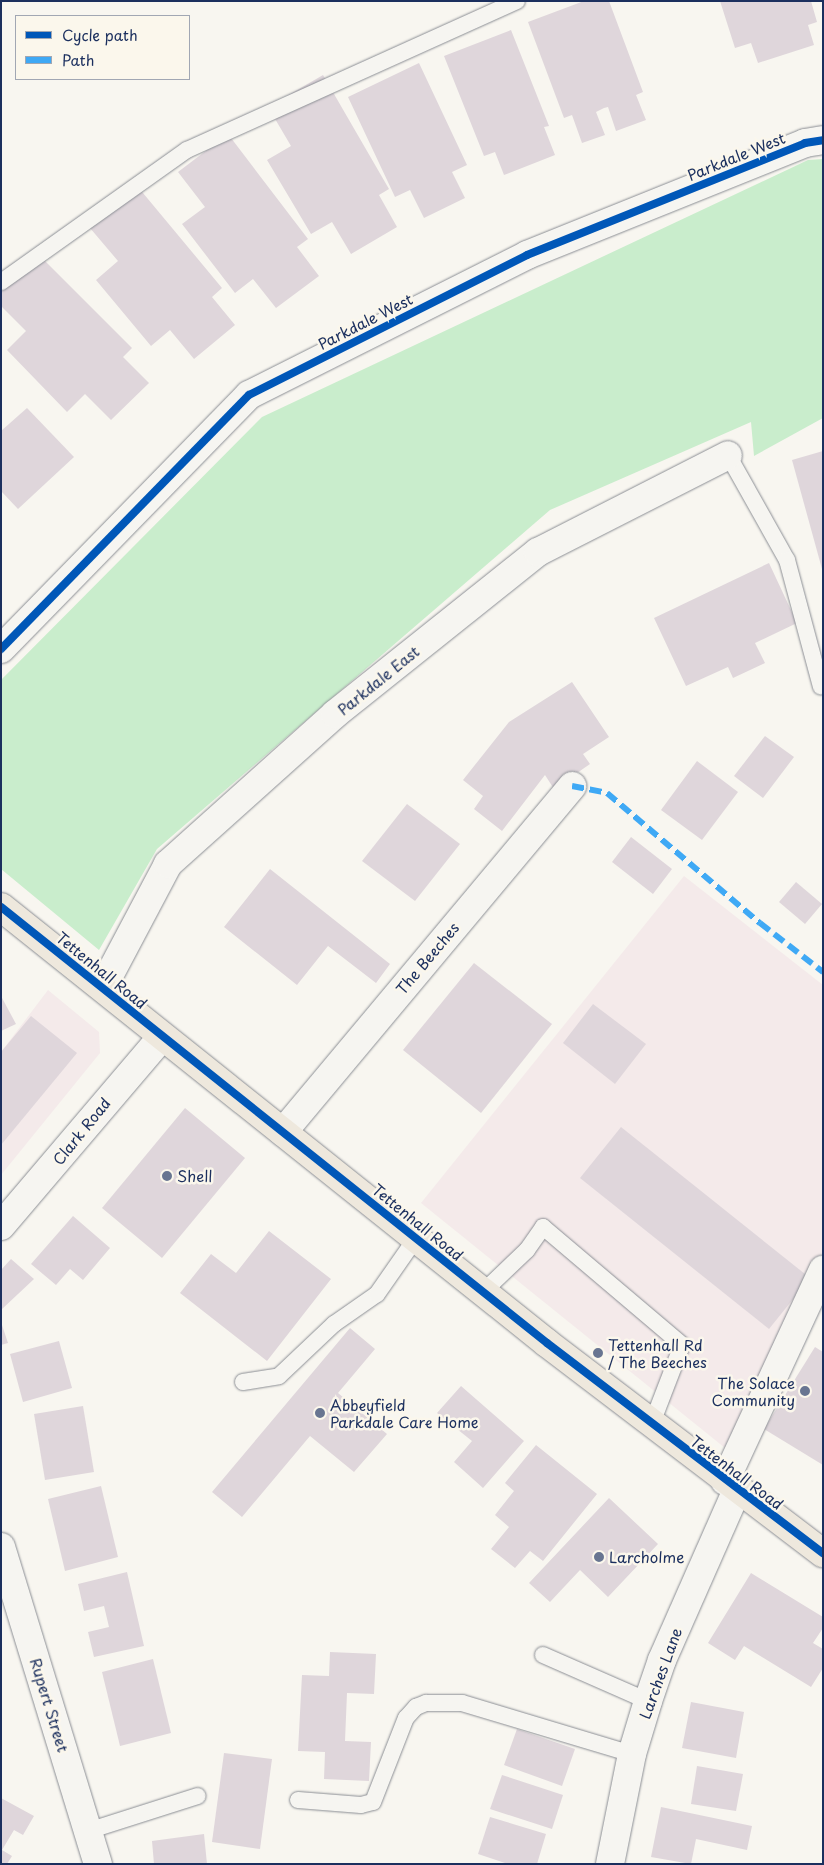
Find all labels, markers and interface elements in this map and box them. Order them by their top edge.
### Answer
legend [15,15,190,80]
text: Cycle path [62,23,138,46]
text: Path [62,48,94,71]
street label: Parkdale West [684,128,788,184]
street label: Parkdale West [315,289,415,353]
street label: Parkdale East [333,641,423,719]
street label: The Beeches [392,919,462,997]
street label: Tettenhall Road [53,928,151,1012]
street label: Clark Road [48,1094,114,1168]
place label: Shell [177,1167,212,1185]
marker: Shell [161,1170,173,1182]
street label: Tettenhall Road [369,1180,467,1264]
place label: Tettenhall Rd / The Beeches [608,1335,707,1370]
marker: Tettenhall Rd / The Beeches [592,1347,604,1359]
place label: The Solace Community [712,1373,795,1408]
marker: The Solace Community [799,1385,811,1397]
place label: Abbeyfield Parkdale Care Home [330,1395,480,1430]
marker: Abbeyfield Parkdale Care Home [314,1407,326,1419]
street label: Tettenhall Road [687,1431,787,1513]
place label: Larcholme [609,1548,684,1566]
marker: Larcholme [593,1551,605,1563]
street label: Larches Lane [635,1625,685,1721]
street label: Rupert Street [27,1655,73,1755]

